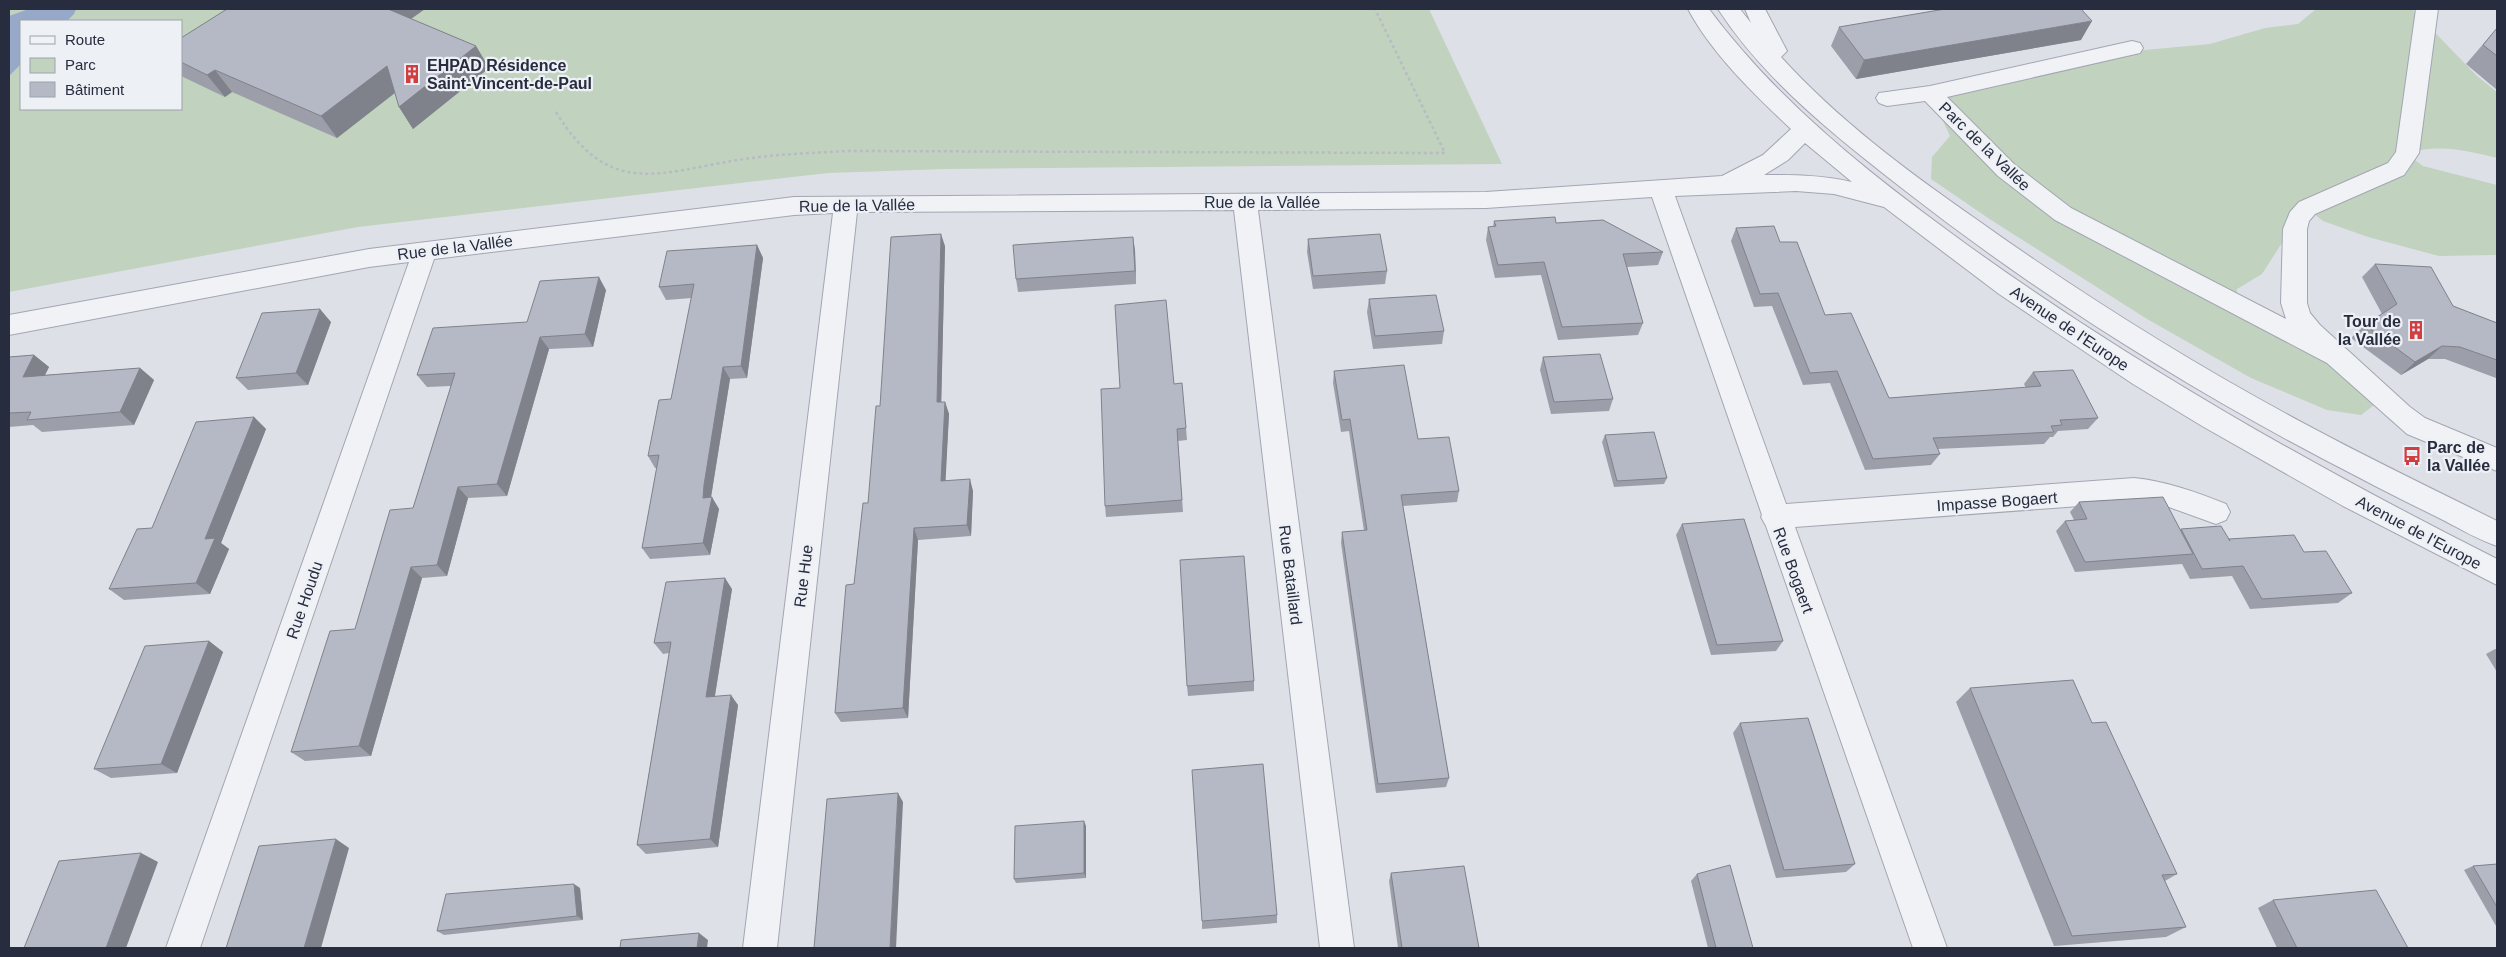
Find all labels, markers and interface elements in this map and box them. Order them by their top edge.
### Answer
legend [20,20,182,110]
text: Route [65,31,105,48]
text: Parc [65,56,96,73]
place label: EHPAD Résidence Saint-Vincent-de-Paul [427,57,592,92]
building icon: EHPAD Résidence Saint-Vincent-de-Paul [401,63,423,85]
text: Bâtiment [65,81,125,98]
street label: Parc de la Vallée [1936,99,2034,194]
street label: Rue de la Vallée [1204,194,1320,211]
street label: Rue de la Vallée [799,196,915,215]
street label: Rue de la Vallée [396,232,514,263]
street label: Avenue de l'Europe [2007,283,2132,374]
place label: Tour de la Vallée [2338,313,2401,348]
building icon: Tour de la Vallée [2405,319,2427,341]
place label: Parc de la Vallée [2427,439,2490,474]
bus stop icon: Parc de la Vallée [2401,445,2423,467]
street label: Impasse Bogaert [1936,489,2059,514]
street label: Avenue de l'Europe [2353,492,2484,573]
street label: Rue Bataillard [1276,524,1305,626]
street label: Rue Bogaert [1770,525,1817,616]
street label: Rue Hue [791,544,816,608]
street label: Rue Houdu [283,559,326,641]

